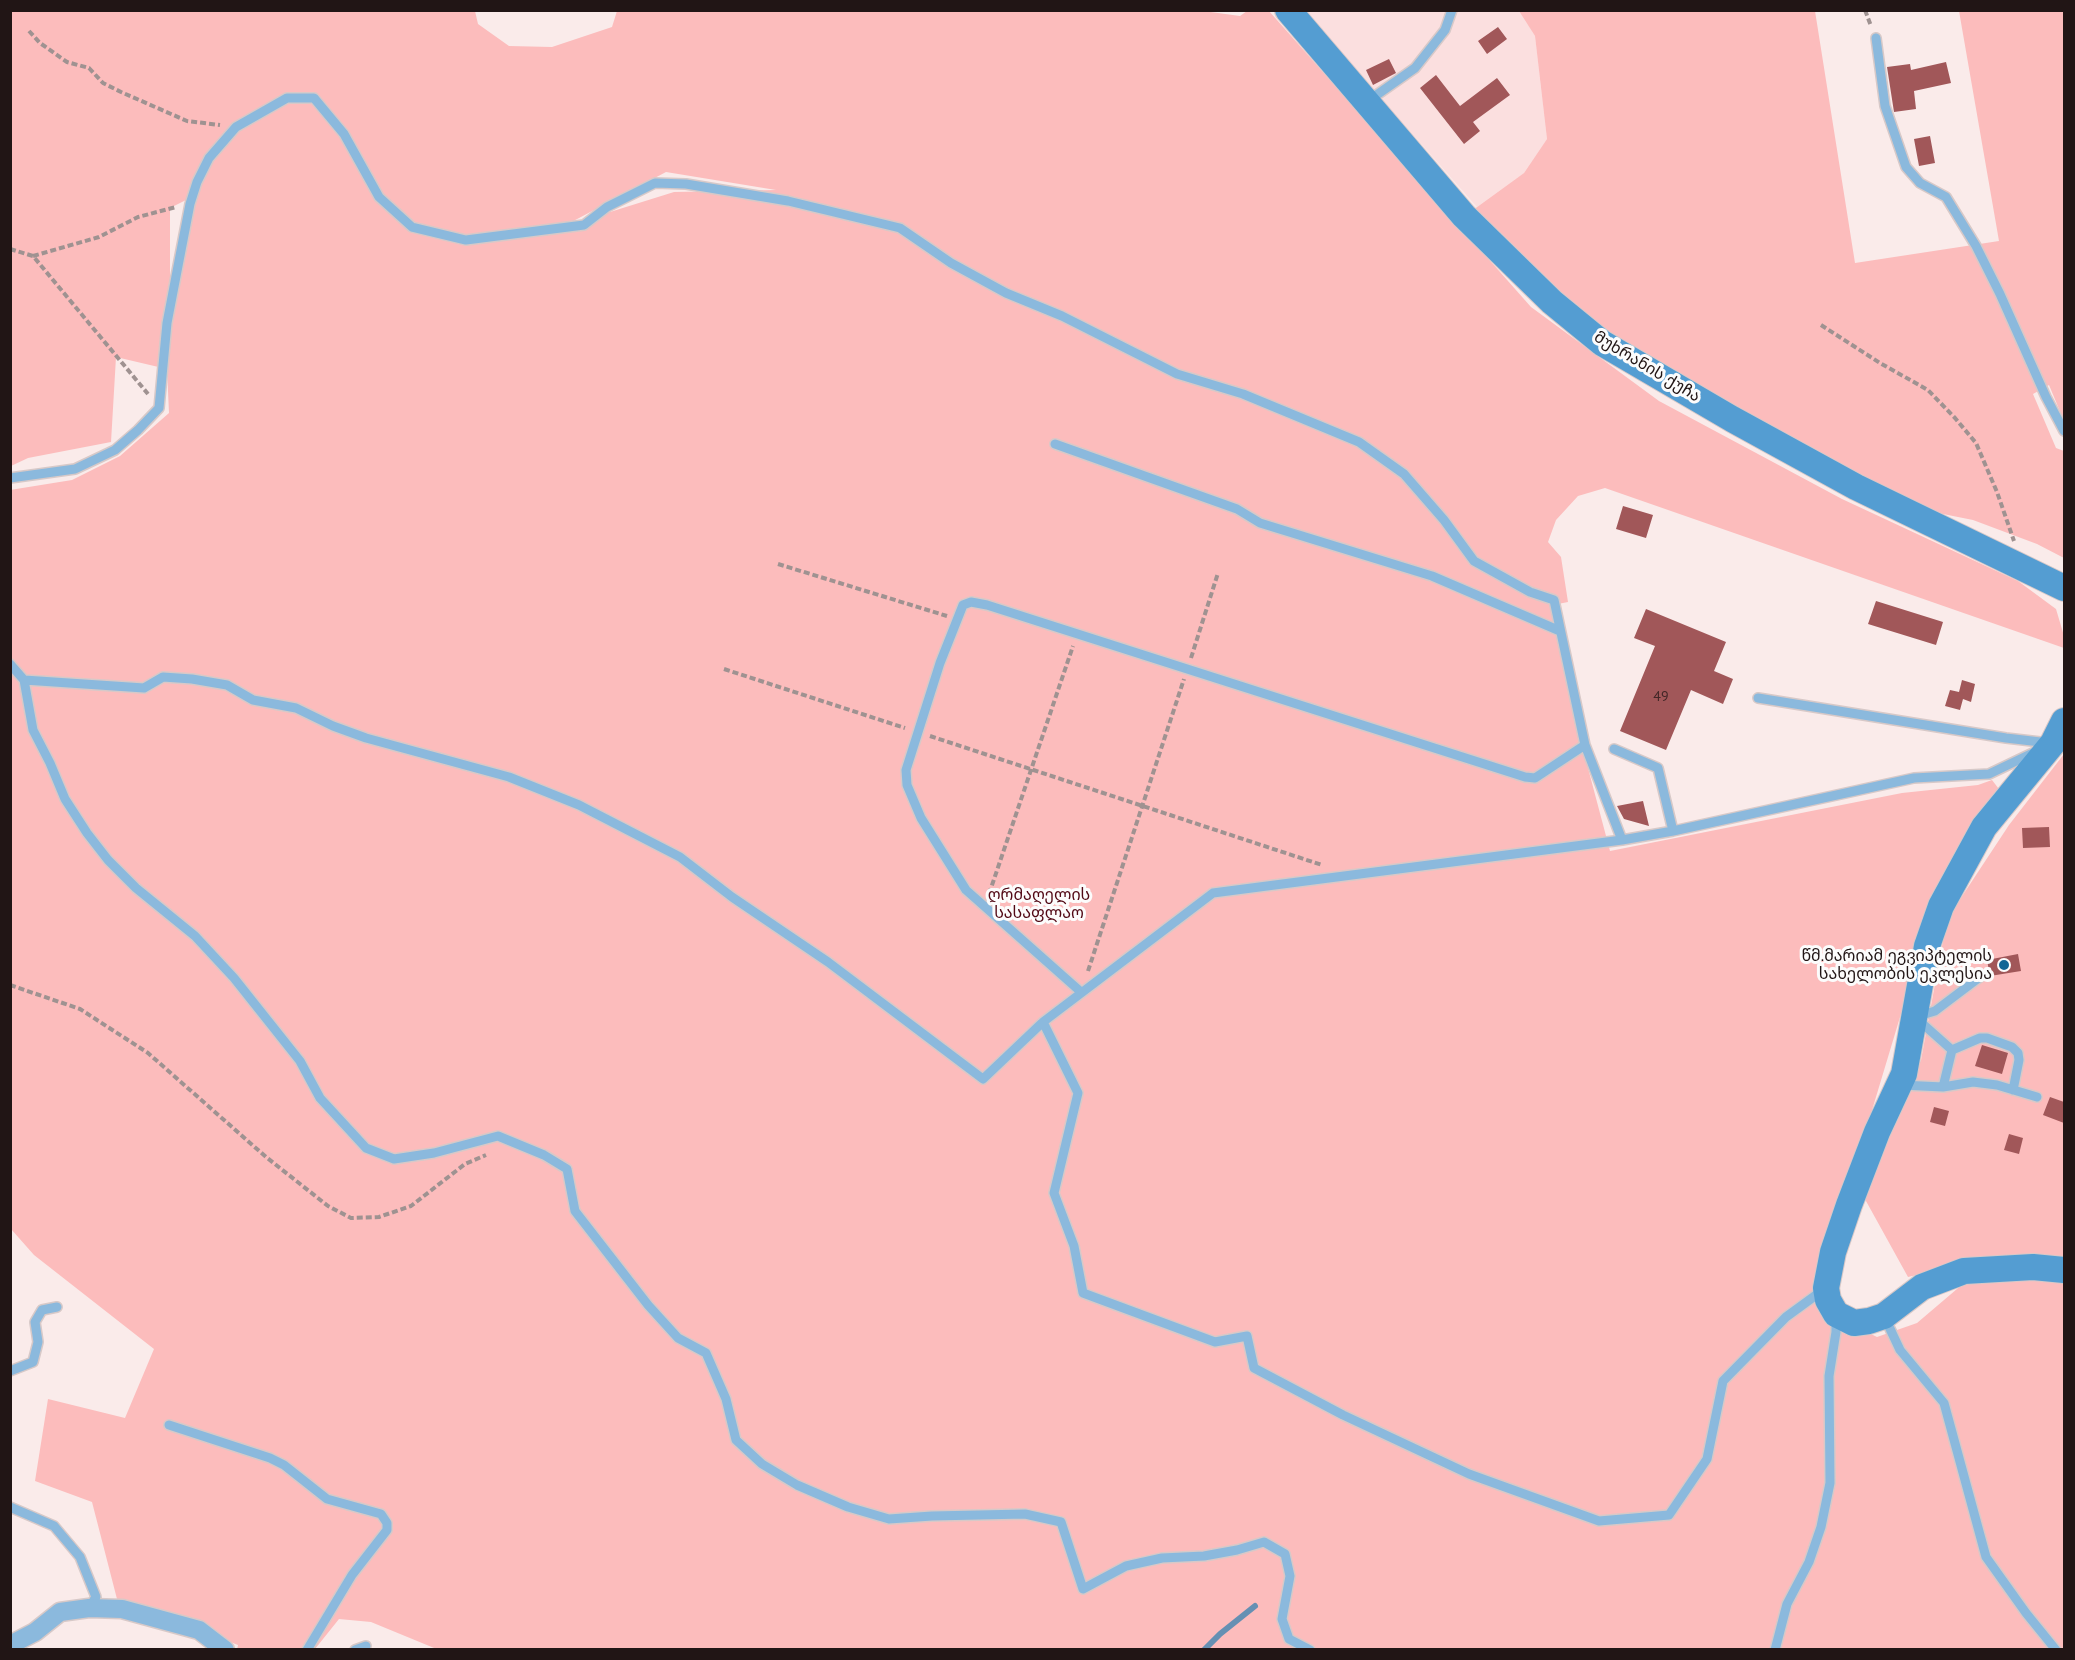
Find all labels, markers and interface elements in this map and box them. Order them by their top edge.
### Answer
street label: მუხრანის ქუჩა [1590,328,1704,406]
house number: 49 [1653,689,1669,705]
park label: ღრმაღელის სასაფლაო [988,885,1090,923]
place label: წმ.მარიამ ეგვიპტელის სახელობის ეკლესია [1801,946,1992,984]
marker: წმ.მარიამ ეგვიპტელის სახელობის ეკლესია [1997,958,2011,972]

